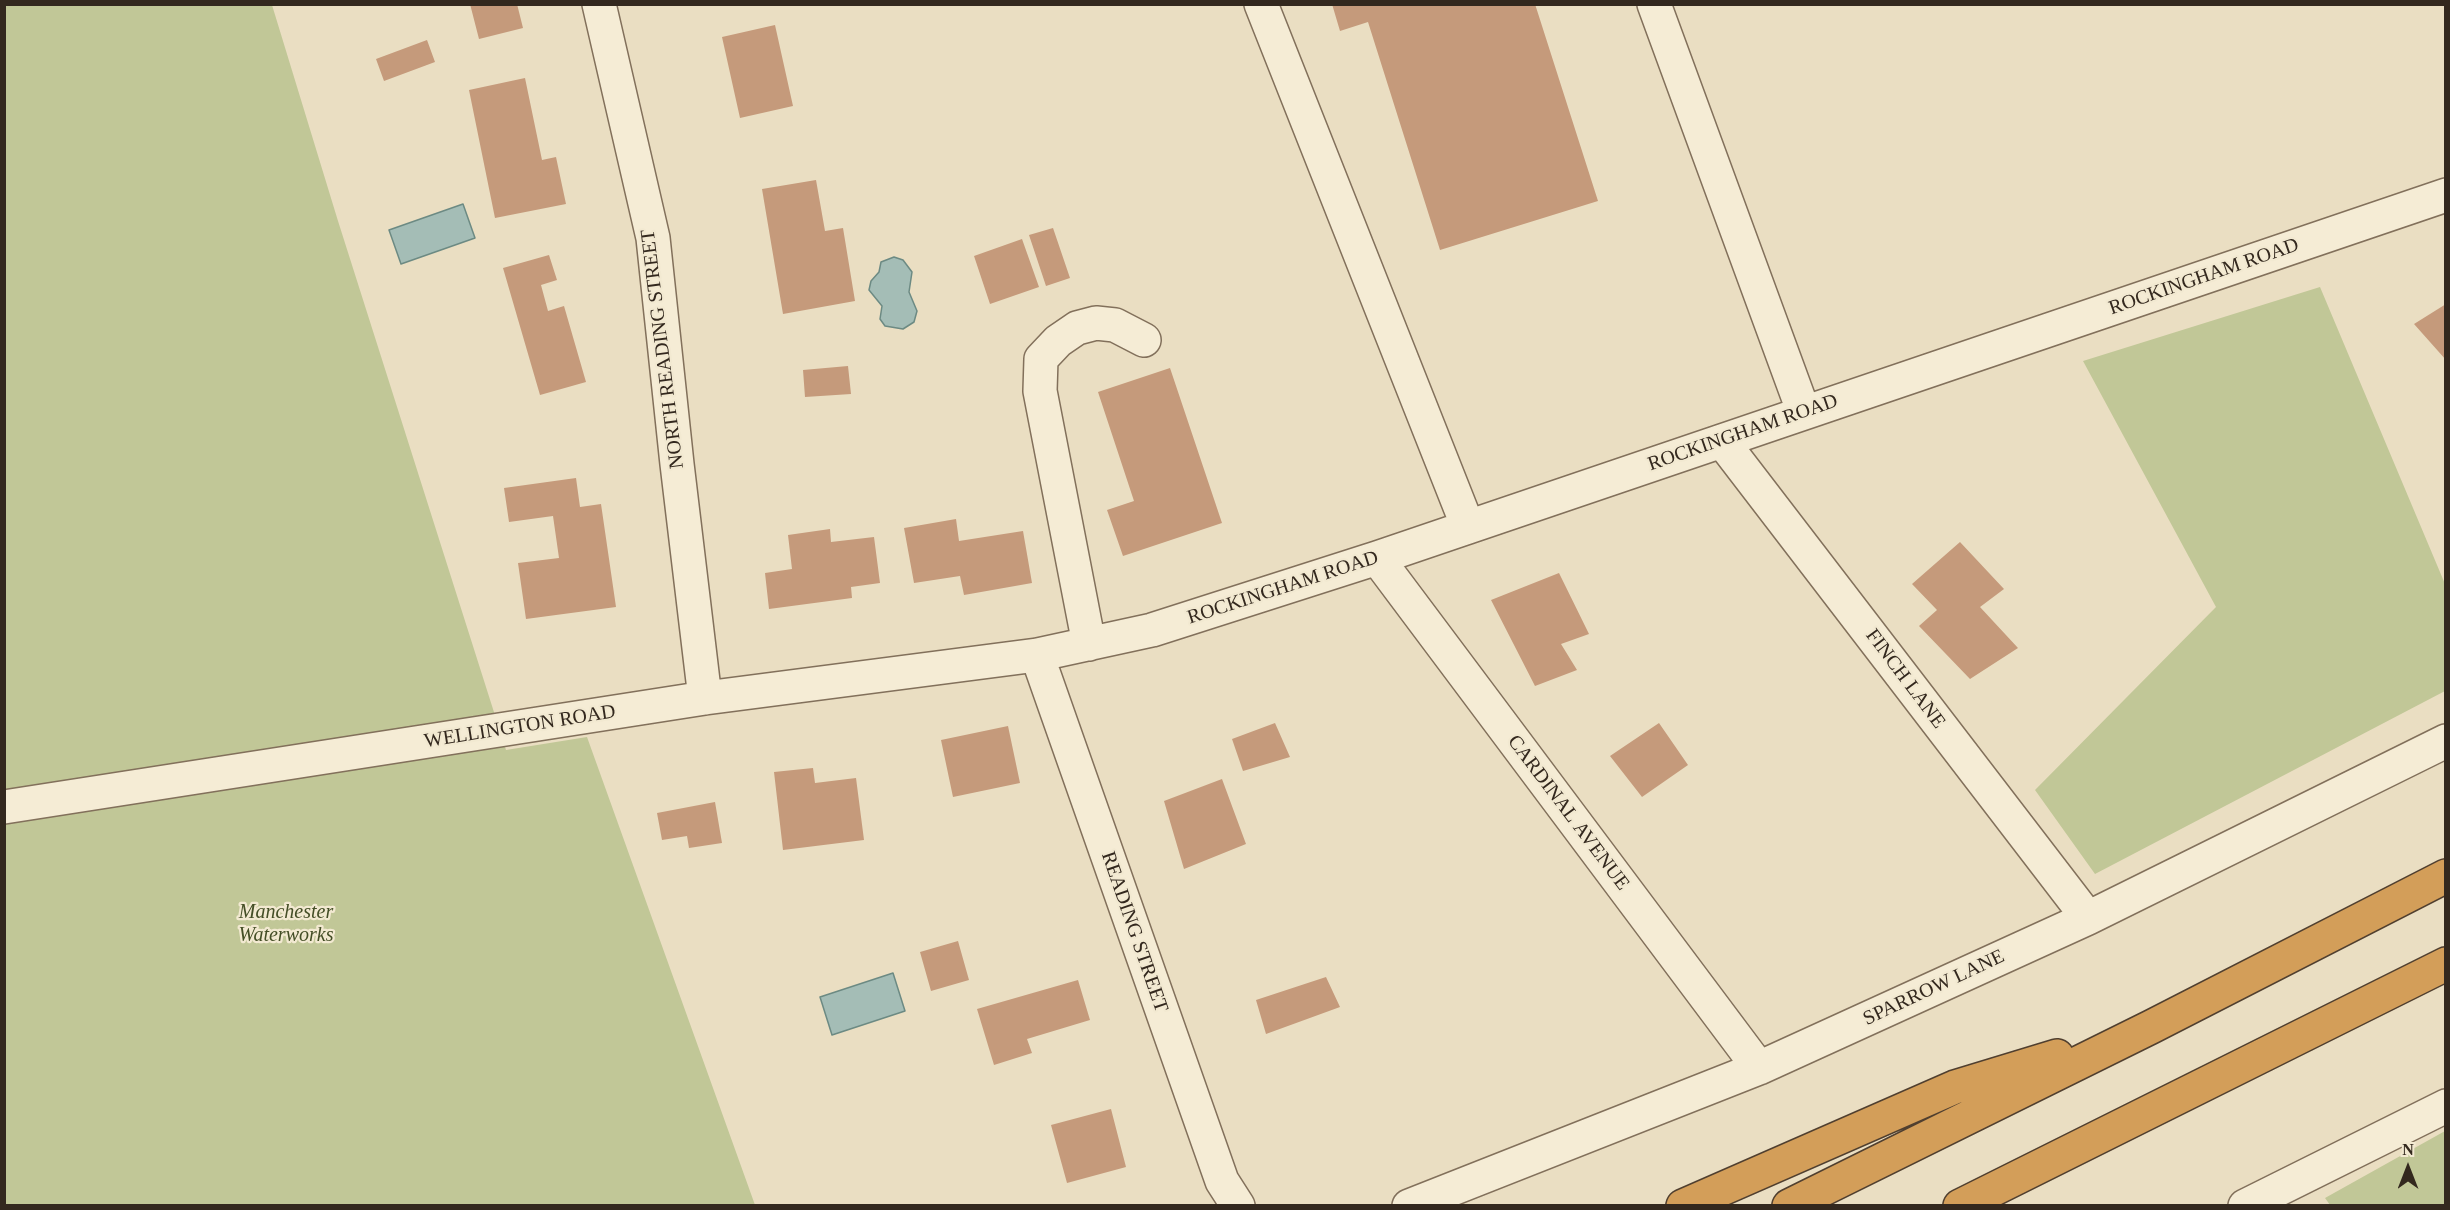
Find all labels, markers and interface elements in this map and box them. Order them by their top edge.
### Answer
street label: NORTH READING STREET [636,228,690,470]
street label: ROCKINGHAM ROAD [2106,233,2302,321]
street label: ROCKINGHAM ROAD [1645,389,1841,477]
street label: ROCKINGHAM ROAD [1184,546,1382,630]
street label: FINCH LANE [1860,625,1950,733]
street label: WELLINGTON ROAD [423,700,617,754]
street label: CARDINAL AVENUE [1502,731,1634,895]
street label: READING STREET [1095,849,1173,1015]
park label: Manchester Waterworks [239,901,333,948]
street label: SPARROW LANE [1860,945,2008,1031]
north arrow [2378,1138,2438,1198]
text: N [2402,1141,2414,1158]

